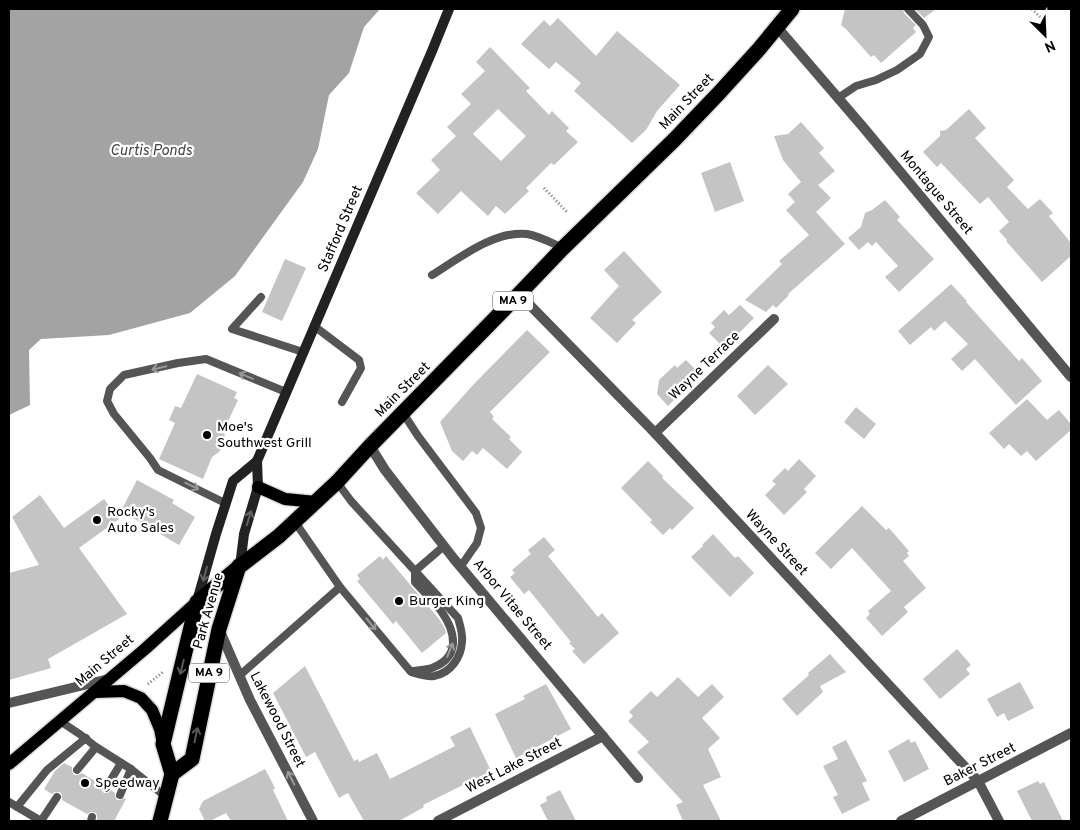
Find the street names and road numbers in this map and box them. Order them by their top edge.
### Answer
street label: Main Street [656,70,718,134]
street label: Montague Street [896,148,976,238]
street label: Stafford Street [315,183,367,275]
road number: MA 9 [493,292,533,310]
street label: Wayne Terrace [666,328,744,404]
street label: Main Street [372,359,434,421]
street label: Wayne Street [741,507,811,579]
street label: Arbor Vitae Street [469,556,555,654]
street label: Park Avenue [190,571,228,651]
street label: Main Street [72,632,138,690]
road number: MA 9 [189,664,229,682]
street label: Lakewood Street [246,669,308,771]
street label: West Lake Street [463,734,565,798]
street label: Baker Street [941,740,1019,790]

